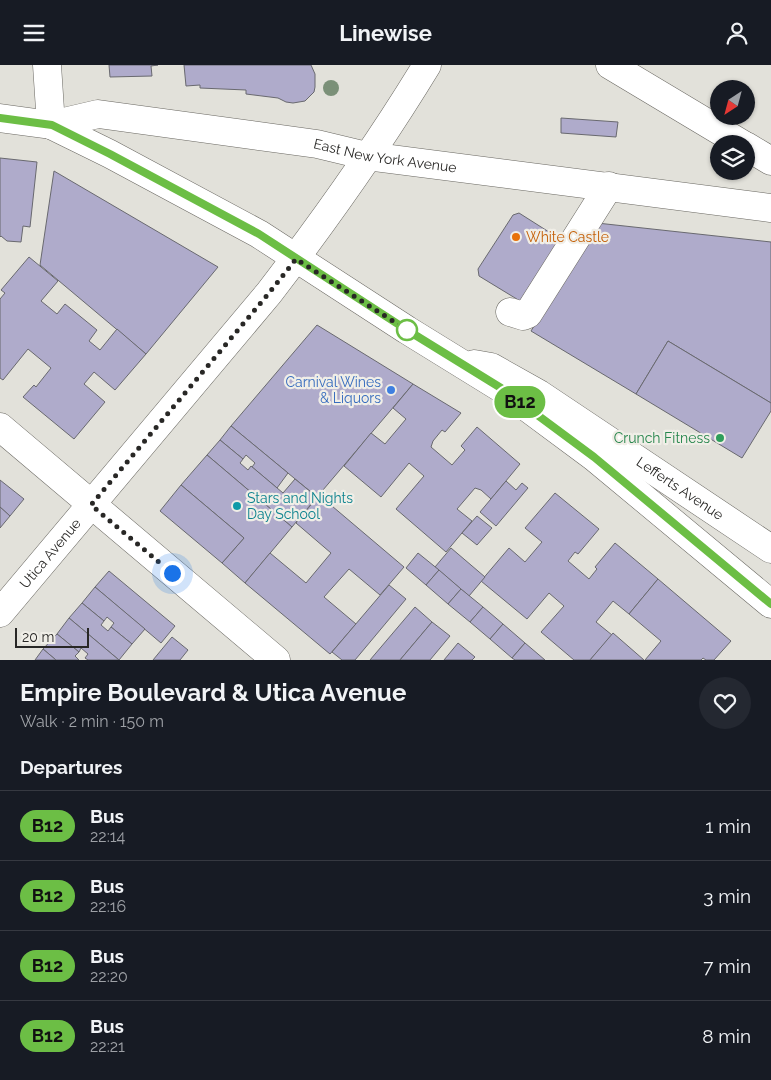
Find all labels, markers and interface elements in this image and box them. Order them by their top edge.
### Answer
icon: menu [20,19,48,47]
icon: person [723,19,751,47]
text: Linewise [339,20,432,46]
north arrow [710,80,755,125]
map controls [710,80,755,180]
street label: East New York Avenue [312,135,457,175]
button: layers [710,135,755,180]
place label: White Castle [526,229,609,245]
marker: White Castle [510,231,522,243]
unlabelled marker [396,319,418,341]
place label: Carnival Wines & Liquors [285,374,381,406]
marker: Carnival Wines & Liquors [385,384,397,396]
line badge: B12 [491,386,549,418]
text: B12 [504,391,536,412]
place label: Crunch Fitness [614,430,710,446]
marker: Crunch Fitness [714,432,726,444]
street label: Lefferts Avenue [634,454,727,523]
place label: Stars and Nights Day School [247,490,353,522]
marker: Stars and Nights Day School [231,500,243,512]
street label: Utica Avenue [16,515,84,591]
your location [160,561,185,586]
scale bar [15,625,89,648]
text: 20 m [22,629,54,645]
button: heart [699,677,751,729]
text: Empire Boulevard & Utica Avenue [20,678,406,707]
text: Walk · 2 min · 150 m [20,712,164,731]
text: Departures [20,756,122,778]
text: Bus [90,805,124,827]
text: B12 [32,815,63,836]
text: 1 min [705,815,751,837]
text: 22:14 [90,827,125,846]
text: Bus [90,875,124,897]
text: B12 [32,885,63,906]
text: 3 min [703,885,751,907]
text: 22:16 [90,897,126,916]
text: Bus [90,945,124,967]
text: B12 [32,955,63,976]
text: 7 min [703,955,751,977]
text: 22:20 [90,967,128,986]
text: Bus [90,1015,124,1037]
text: B12 [32,1025,63,1046]
text: 8 min [702,1025,751,1047]
text: 22:21 [90,1037,125,1056]

